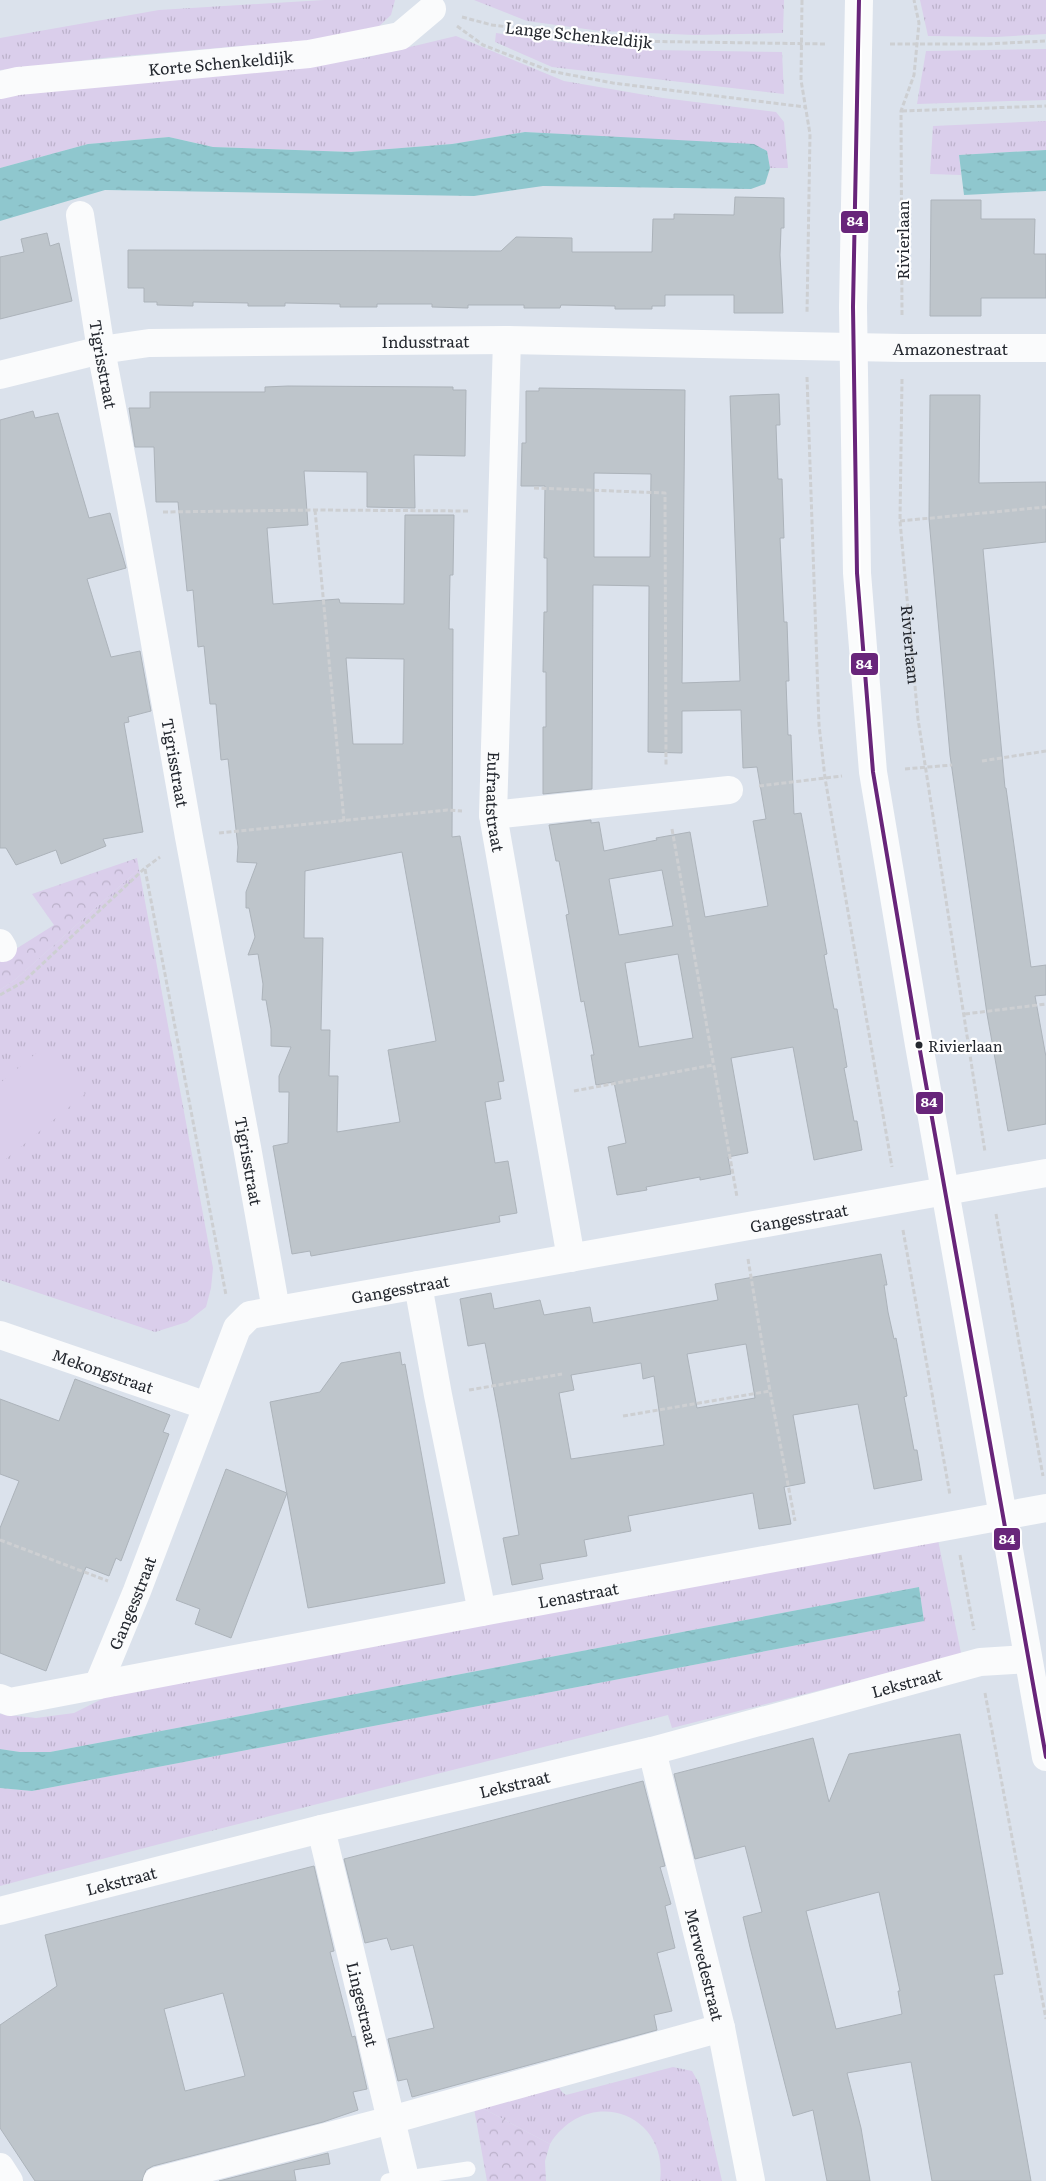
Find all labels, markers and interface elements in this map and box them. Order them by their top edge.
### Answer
street label: Lange Schenkeldijk [504,14,654,54]
street label: Korte Schenkeldijk [147,43,295,81]
street label: Rivierlaan [890,200,914,280]
line badge: 84 [840,210,869,234]
text: 84 [847,210,864,230]
street label: Tigrisstraat [84,318,124,411]
street label: Indusstraat [381,328,470,353]
street label: Amazonestraat [892,336,1008,360]
street label: Rivierlaan [896,604,927,686]
line badge: 84 [850,652,879,676]
text: 84 [856,653,873,673]
street label: Tigrisstraat [156,716,196,810]
street label: Eufraatstraat [481,751,511,854]
place label: Rivierlaan [928,1034,1003,1057]
marker: Rivierlaan [914,1040,924,1050]
line badge: 84 [915,1091,944,1115]
text: 84 [921,1091,938,1111]
street label: Tigrisstraat [230,1114,269,1208]
street label: Gangesstraat [748,1196,850,1238]
street label: Gangesstraat [349,1268,451,1309]
street label: Mekongstraat [49,1342,158,1399]
line badge: 84 [993,1527,1021,1551]
text: 84 [999,1528,1016,1548]
street label: Gangesstraat [102,1552,161,1653]
street label: Lenastraat [536,1575,621,1613]
street label: Lekstraat [869,1661,945,1703]
street label: Lekstraat [477,1763,553,1803]
street label: Lekstraat [83,1859,160,1901]
street label: Merwedestraat [680,1906,731,2024]
street label: Lingestraat [341,1959,385,2050]

